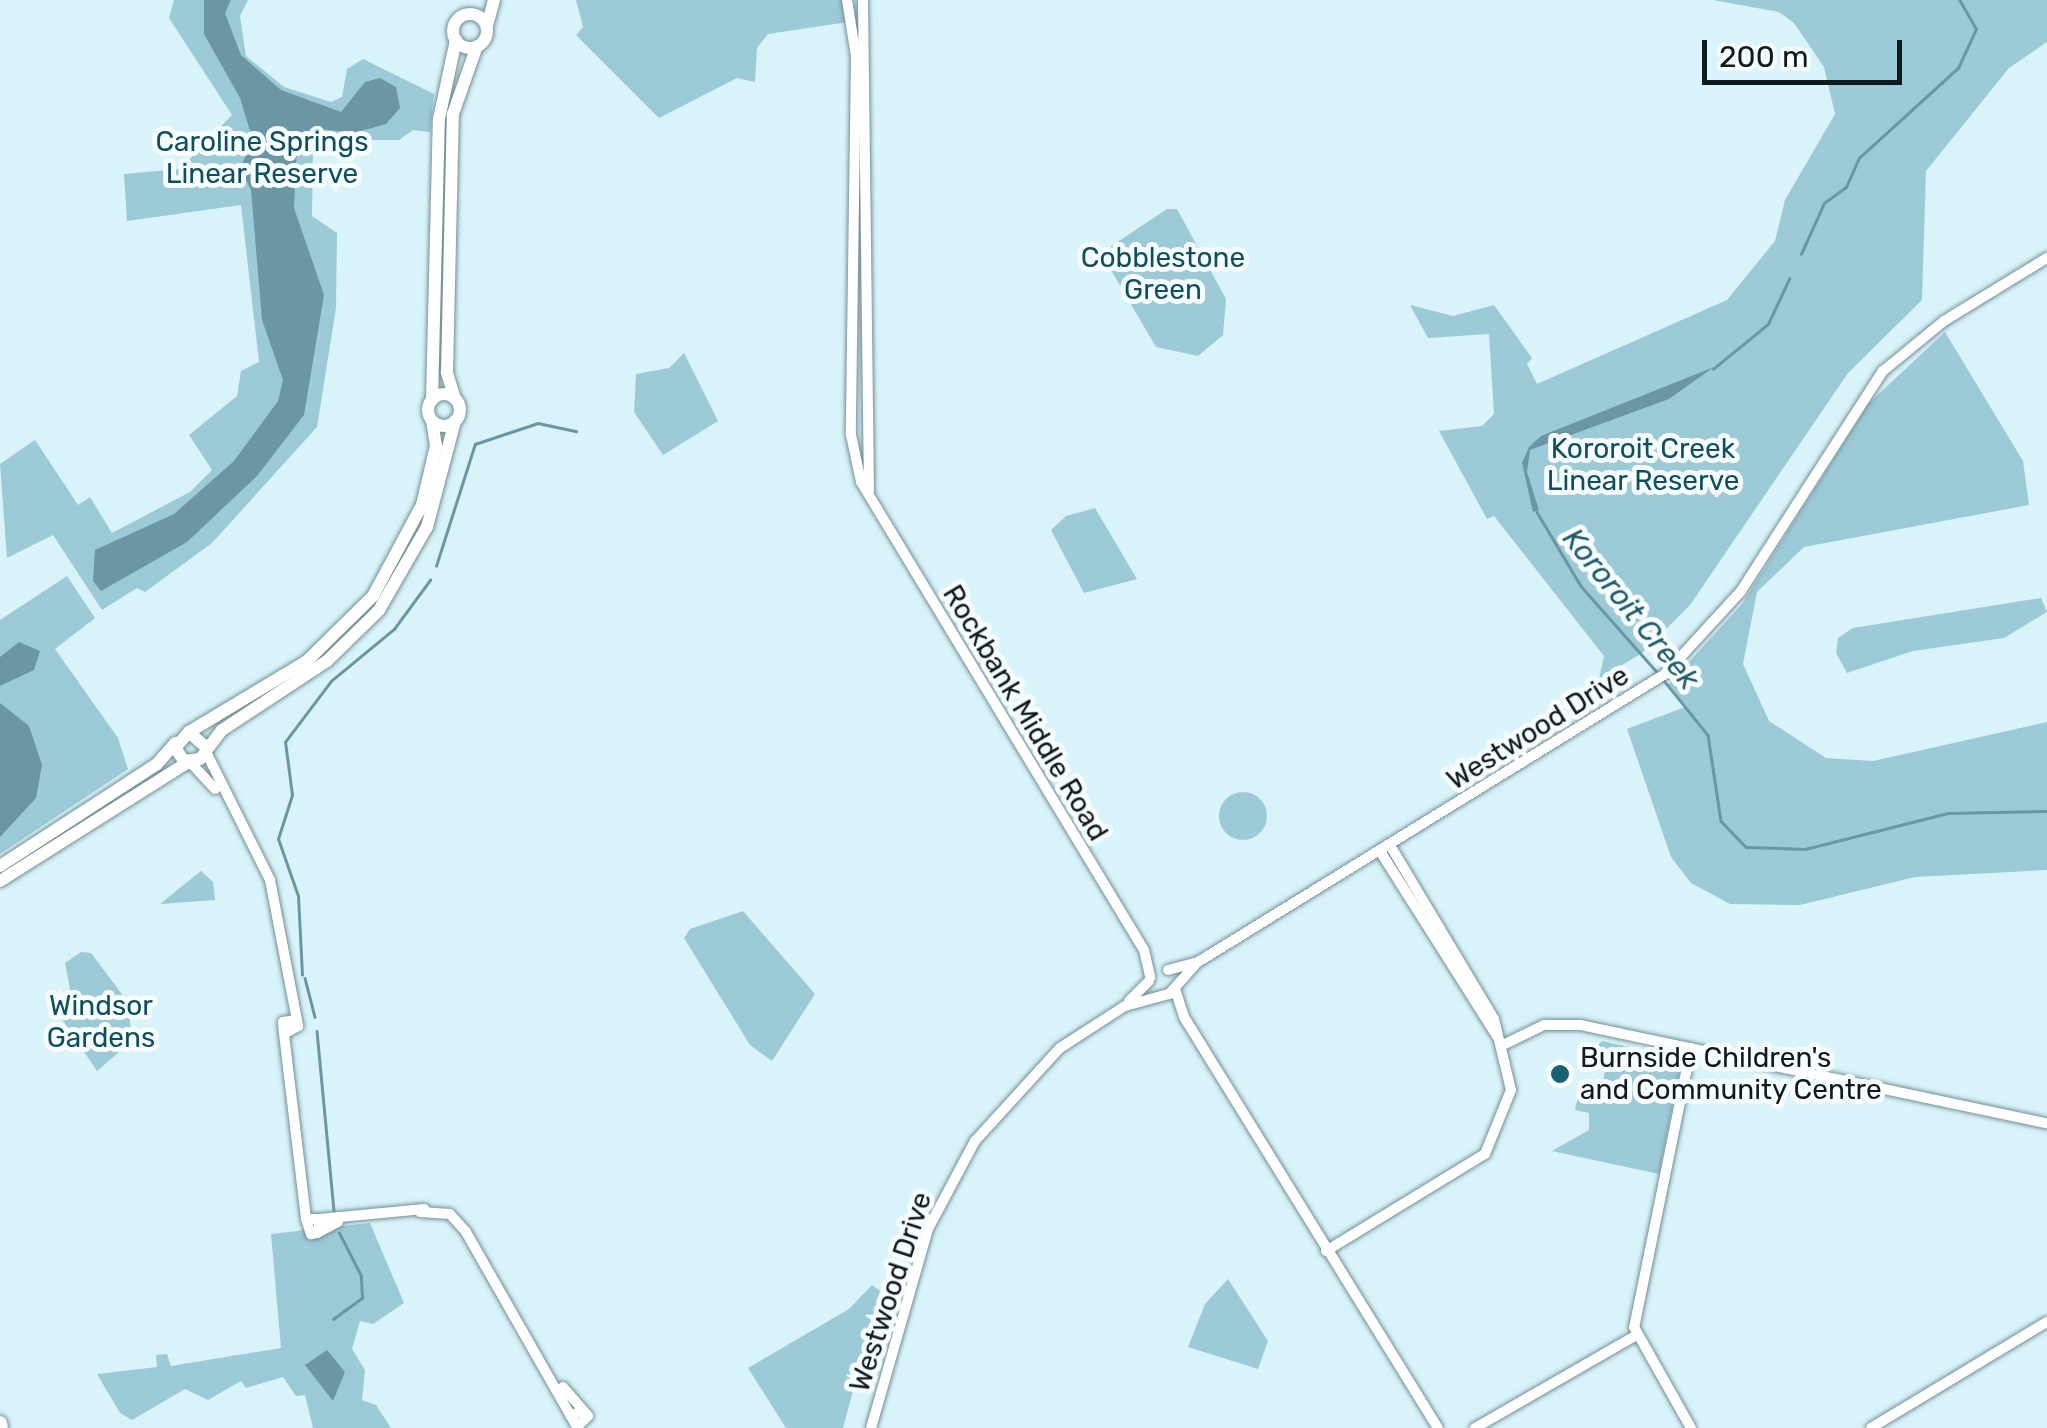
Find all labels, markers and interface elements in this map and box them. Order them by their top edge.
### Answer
scale bar [1707,20,1907,82]
text: 200 m [1719,39,1809,75]
park label: Caroline Springs Linear Reserve [155,125,369,191]
park label: Cobblestone Green [1081,241,1245,307]
park label: Kororoit Creek Linear Reserve [1546,432,1740,498]
water label: Kororoit Creek [1555,521,1707,697]
street label: Rockbank Middle Road [935,579,1115,847]
street label: Westwood Drive [1441,659,1635,797]
park label: Windsor Gardens [47,989,155,1055]
place label: Burnside Children's and Community Centre [1580,1041,1882,1107]
marker: Burnside Children's and Community Centre [1549,1063,1571,1085]
street label: Westwood Drive [843,1188,939,1396]

